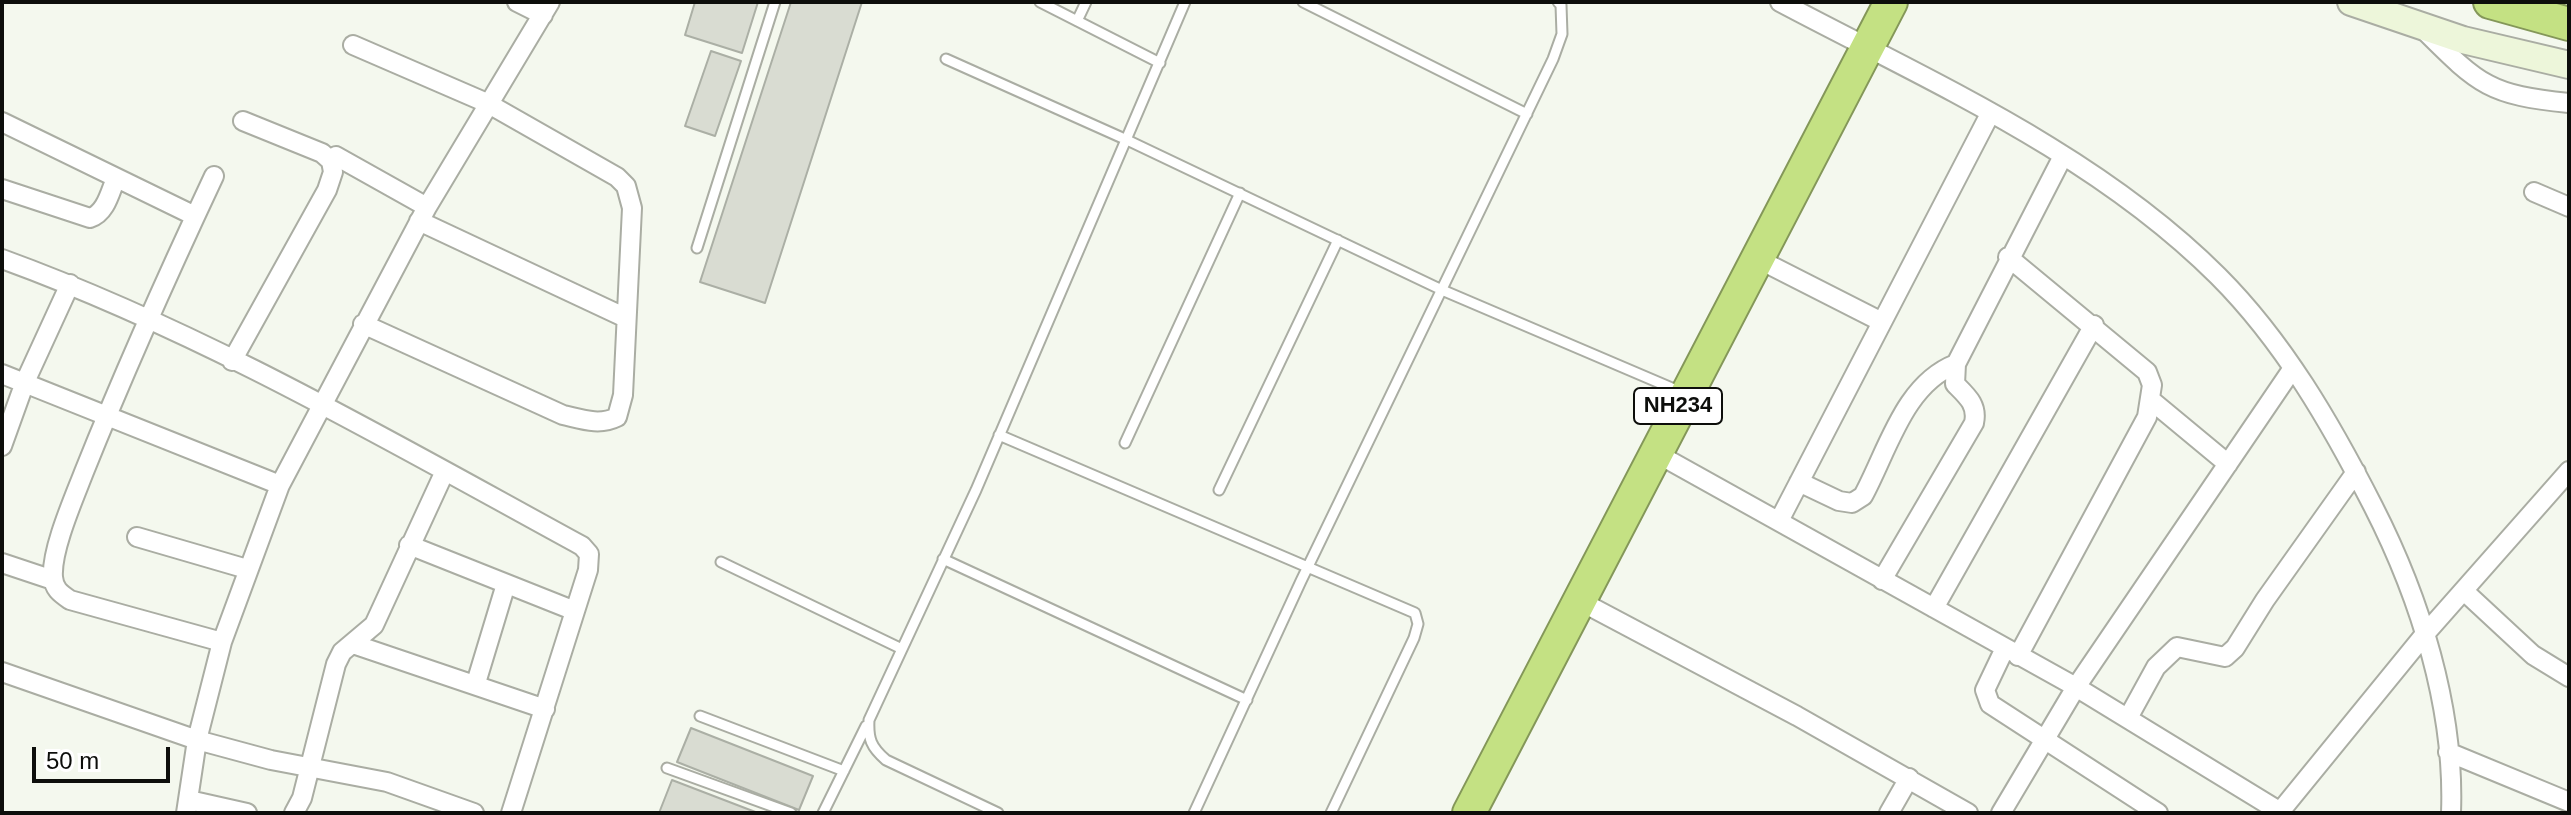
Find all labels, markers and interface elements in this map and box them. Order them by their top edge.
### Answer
road number: NH234 [1634,388,1722,424]
scale bar [36,731,174,781]
text: 50 m [46,747,99,774]

